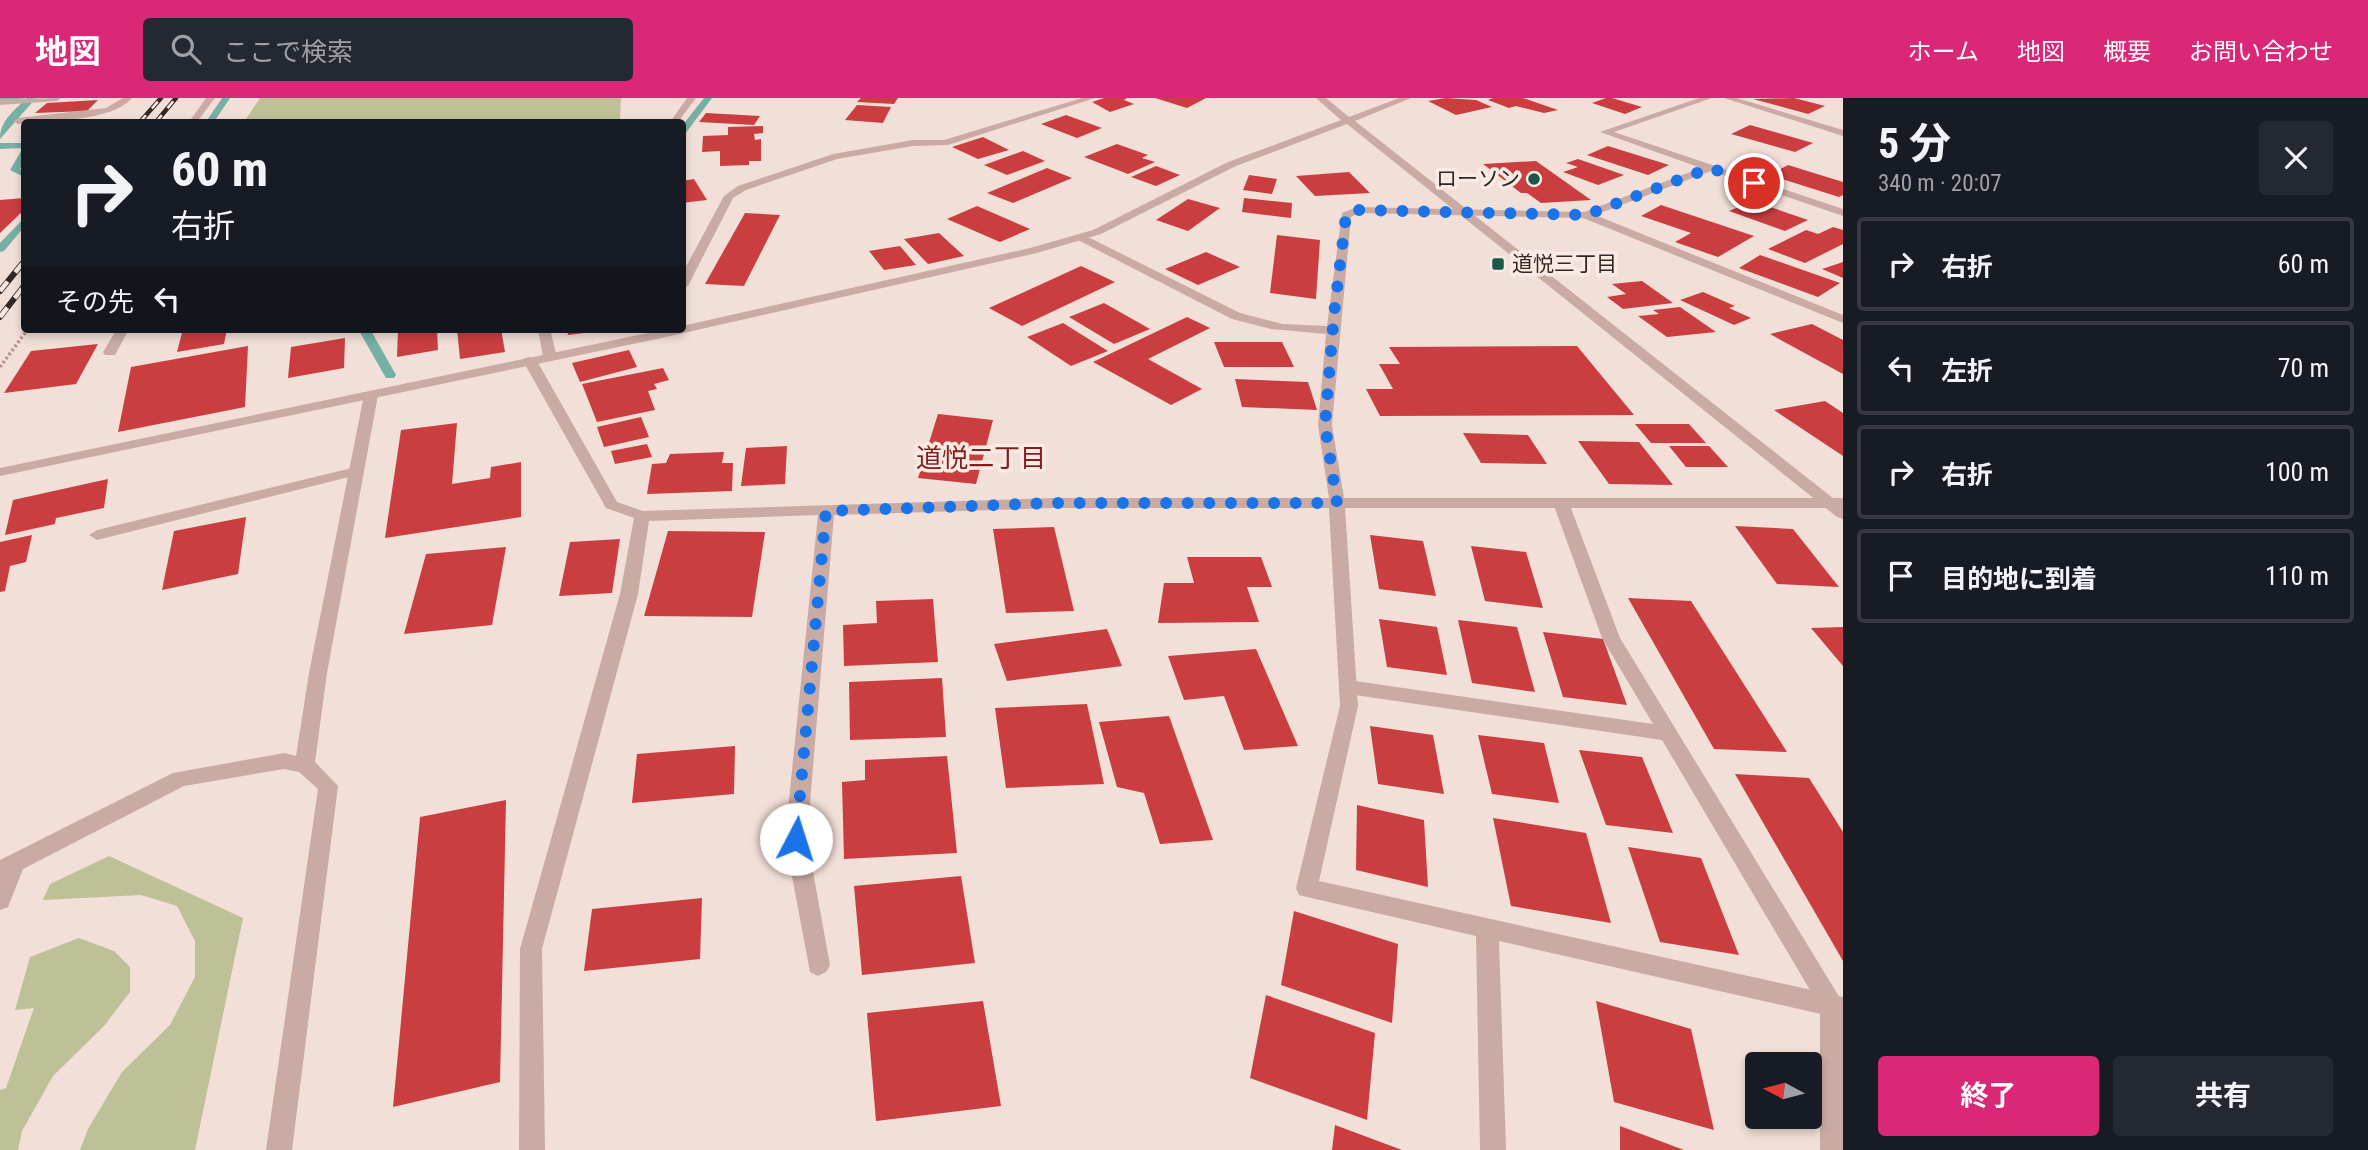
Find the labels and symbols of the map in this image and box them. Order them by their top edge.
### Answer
pin [1724,153,1784,213]
place label: ローソン [1436,167,1520,191]
marker: ローソン [1526,171,1542,187]
place label: 道悦三丁目 [1512,252,1617,276]
marker: 道悦三丁目 [1490,256,1506,272]
district label: 道悦二丁目 [916,443,1046,473]
position arrow [759,802,833,876]
north arrow [1745,1052,1822,1129]

